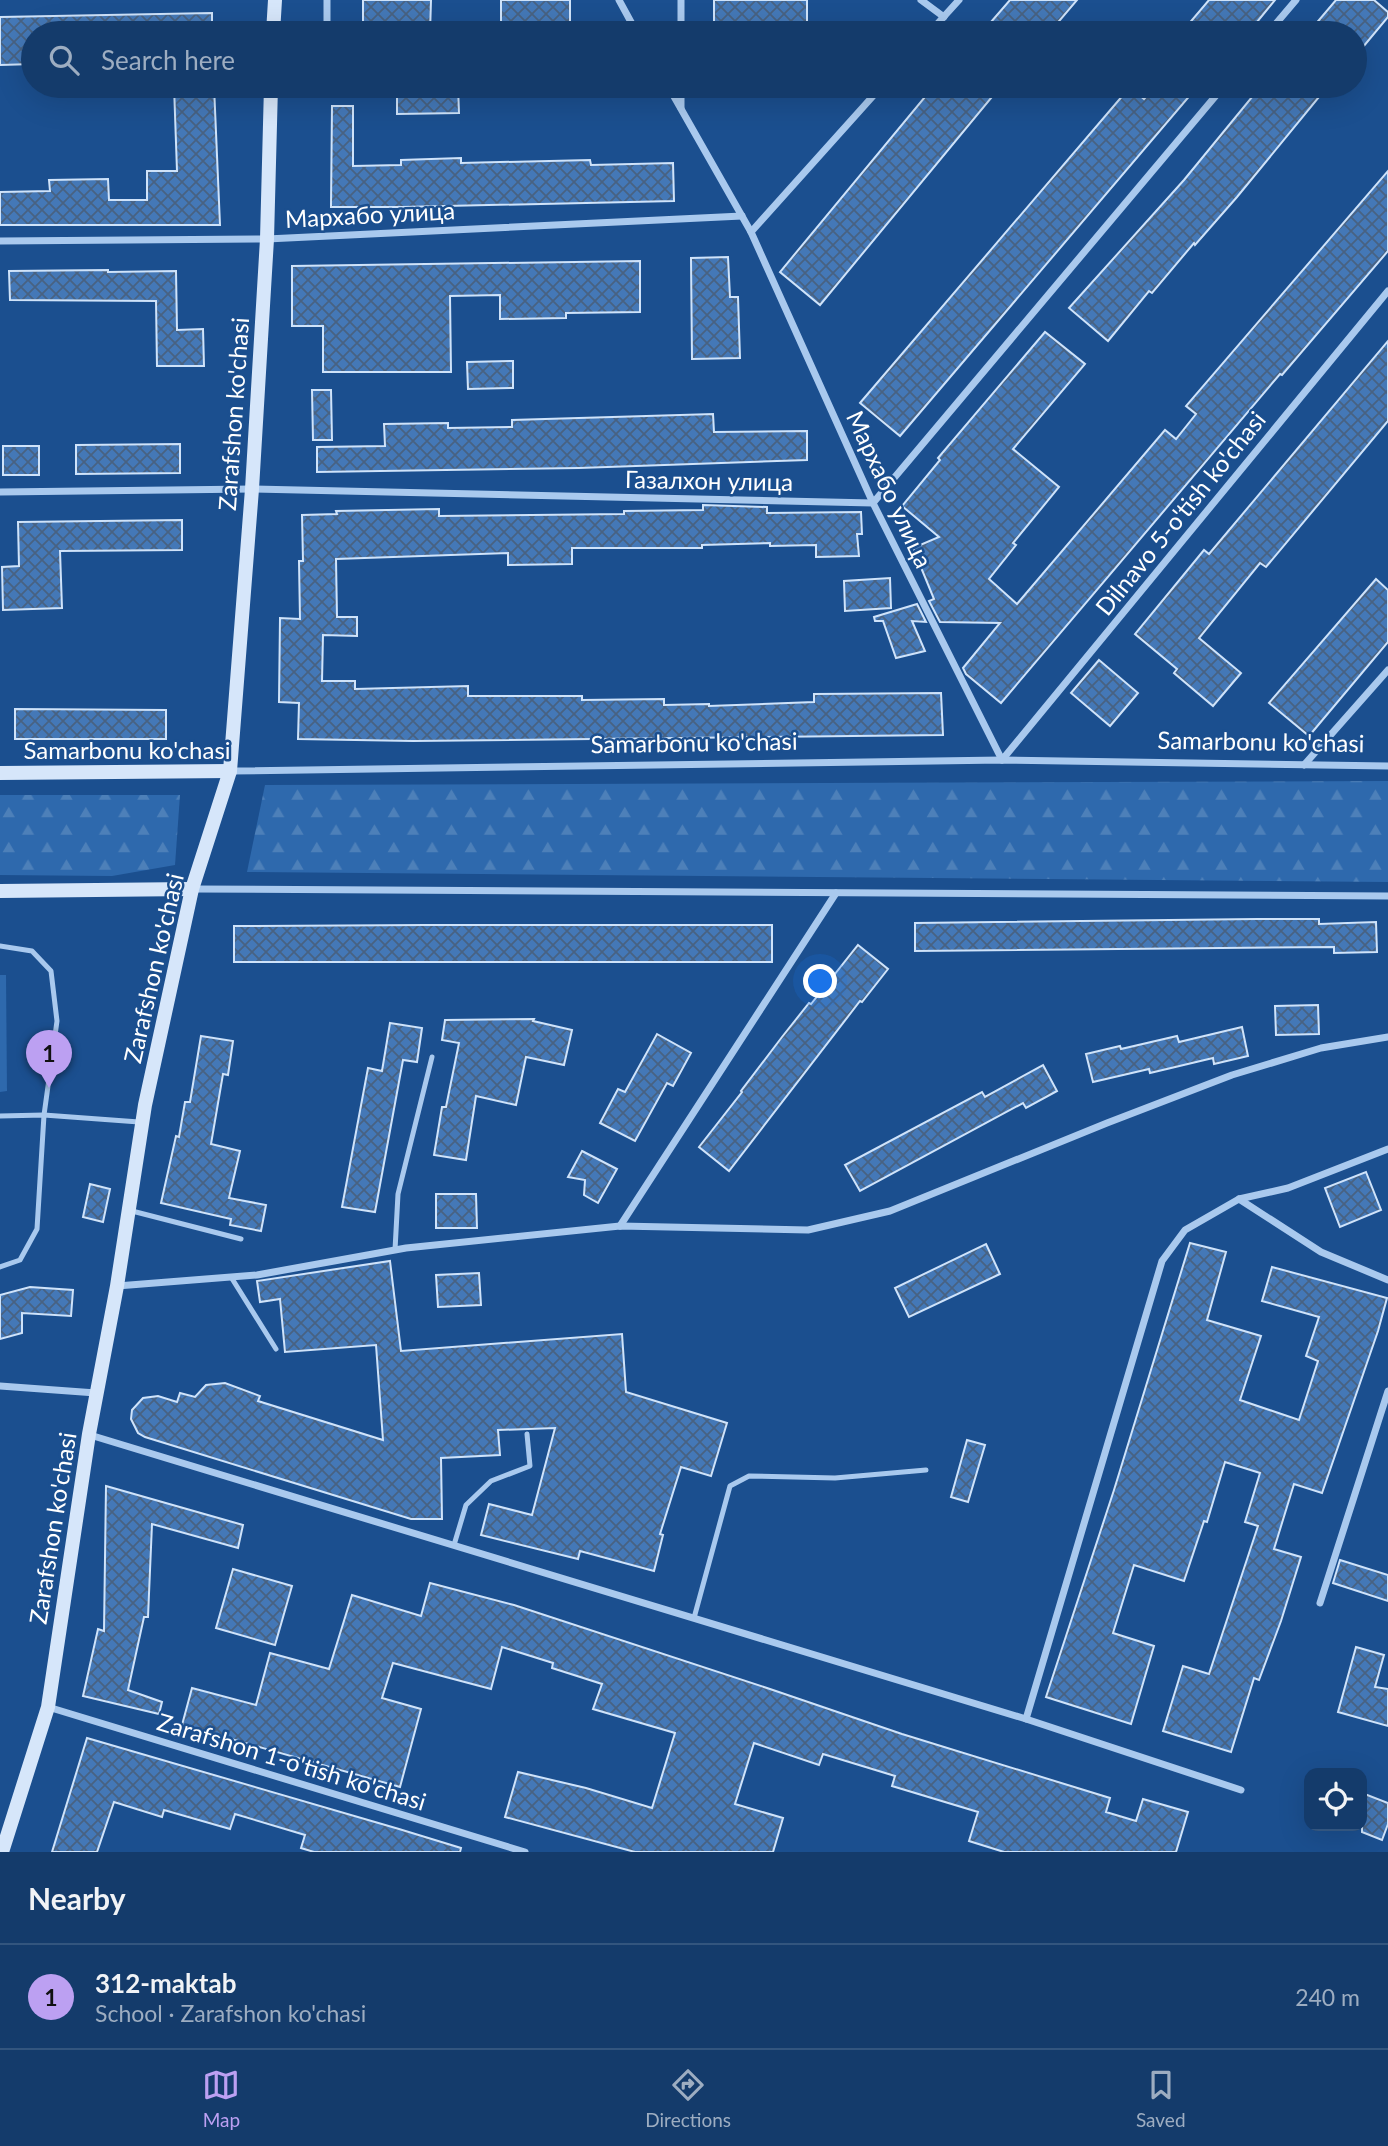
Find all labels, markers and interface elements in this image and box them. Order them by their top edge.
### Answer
search box [21,21,1367,98]
icon: search [45,41,83,79]
text: Search here [101,44,235,76]
street label: Мархабо улица [284,195,456,233]
street label: Zarafshon ko'chasi [212,316,254,512]
street label: Dilnavo 5-o'tish ko'chasi [1089,405,1271,621]
street label: Мархабо улица [841,406,939,572]
street label: Газалхон улица [625,464,793,496]
street label: Samarbonu ko'chasi [1157,725,1365,757]
street label: Samarbonu ko'chasi [590,726,798,758]
street label: Samarbonu ko'chasi [23,735,231,764]
street label: Zarafshon ko'chasi [117,870,189,1066]
your location [803,964,837,998]
pin: 1 [26,1030,72,1088]
street label: Zarafshon ko'chasi [23,1430,81,1626]
street label: Zarafshon 1-o'tish ko'chasi [154,1706,430,1816]
map controls [1304,1768,1367,1831]
button: locate [1304,1768,1367,1831]
text: Nearby [28,1880,126,1916]
text: 312-maktab [95,1967,236,1999]
text: 1 [44,1983,58,2011]
text: 240 m [1295,1983,1360,2011]
text: School · Zarafshon ko'chasi [95,1999,366,2027]
tab: Map [202,2066,240,2131]
tab: Directions [645,2066,731,2131]
tab: Saved [1136,2066,1186,2131]

